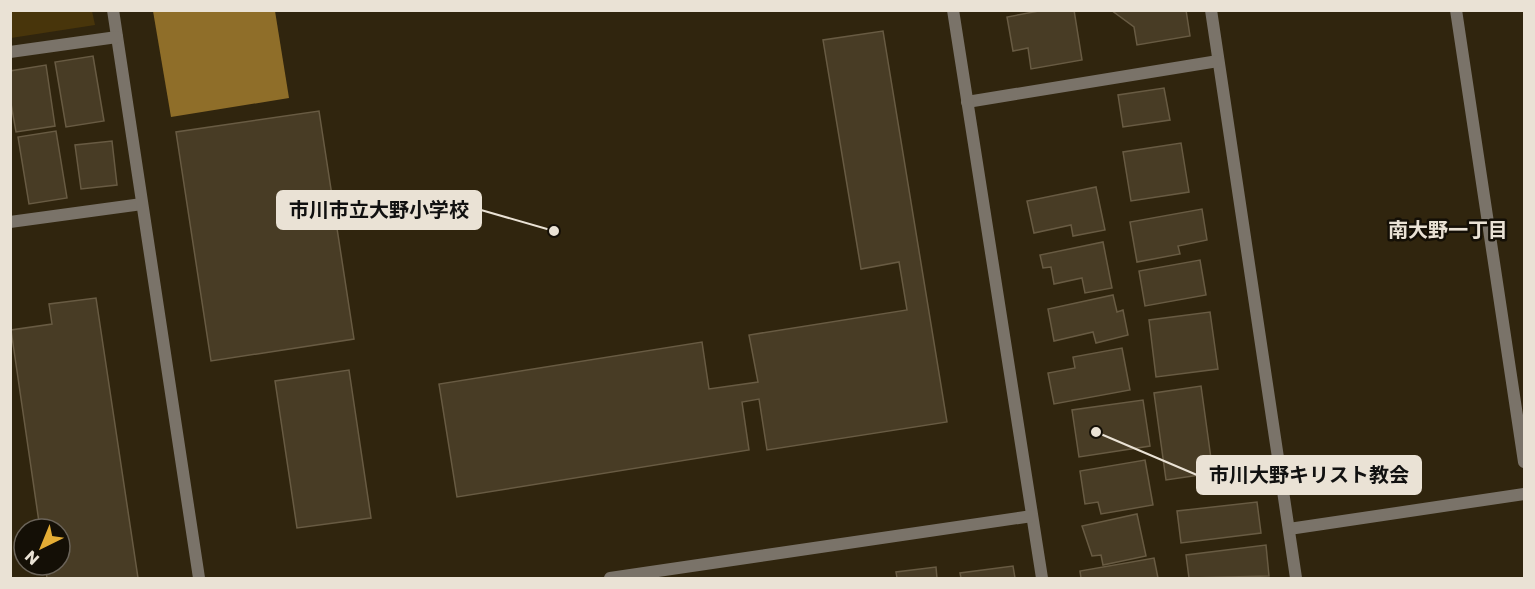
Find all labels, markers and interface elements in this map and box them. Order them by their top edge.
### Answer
callout: 市川市立大野小学校 [277,191,481,229]
text: 市川市立大野小学校 [289,196,469,224]
district label: 南大野一丁目 [1388,216,1508,244]
callout: 市川大野キリスト教会 [1197,456,1421,494]
text: 市川大野キリスト教会 [1209,461,1409,489]
north arrow [12,517,72,577]
text: N [20,545,44,570]

